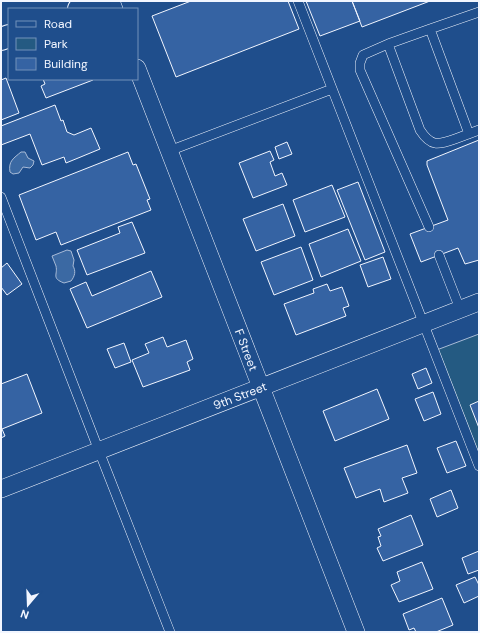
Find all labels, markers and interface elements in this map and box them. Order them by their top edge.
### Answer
legend [8,8,138,80]
text: Road [44,16,72,32]
text: Park [44,36,68,52]
text: Building [44,56,88,72]
street label: F Street [231,327,261,374]
street label: 9th Street [211,378,269,414]
north arrow [8,585,48,625]
text: N [19,607,31,622]

